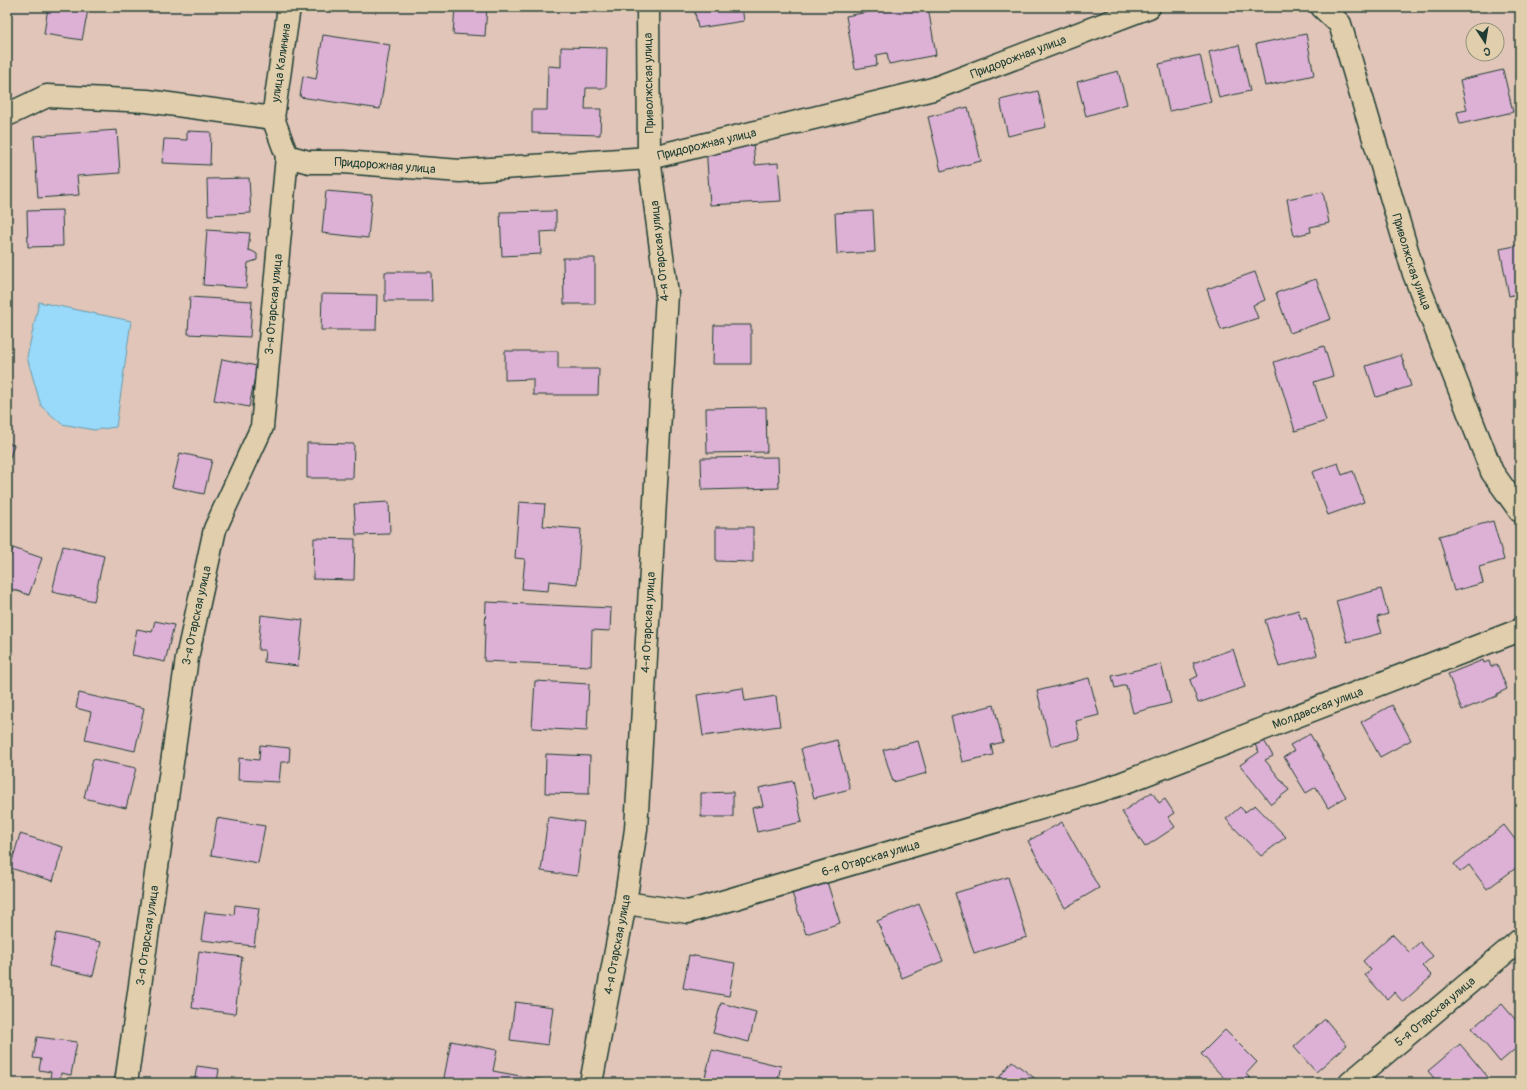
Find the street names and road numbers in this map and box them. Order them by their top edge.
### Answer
street label: улица Калинина [268,22,294,104]
street label: Придорожная улица [968,31,1069,82]
street label: Приволжская улица [641,32,657,133]
street label: Придорожная улица [656,125,758,163]
street label: Придорожная улица [334,154,437,177]
street label: 4-я Отарская улица [647,199,673,302]
street label: Приволжская улица [1389,212,1435,312]
street label: 3-я Отарская улица [261,253,285,355]
street label: 3-я Отарская улица [179,564,214,666]
street label: 4-я Отарская улица [638,571,658,673]
street label: Молдавская улица [1270,684,1366,732]
street label: 6-я Отарская улица [820,836,922,880]
street label: 3-я Отарская улица [133,884,162,987]
street label: 4-я Отарская улица [600,893,634,996]
street label: 5-я Отарская улица [1392,973,1479,1050]

